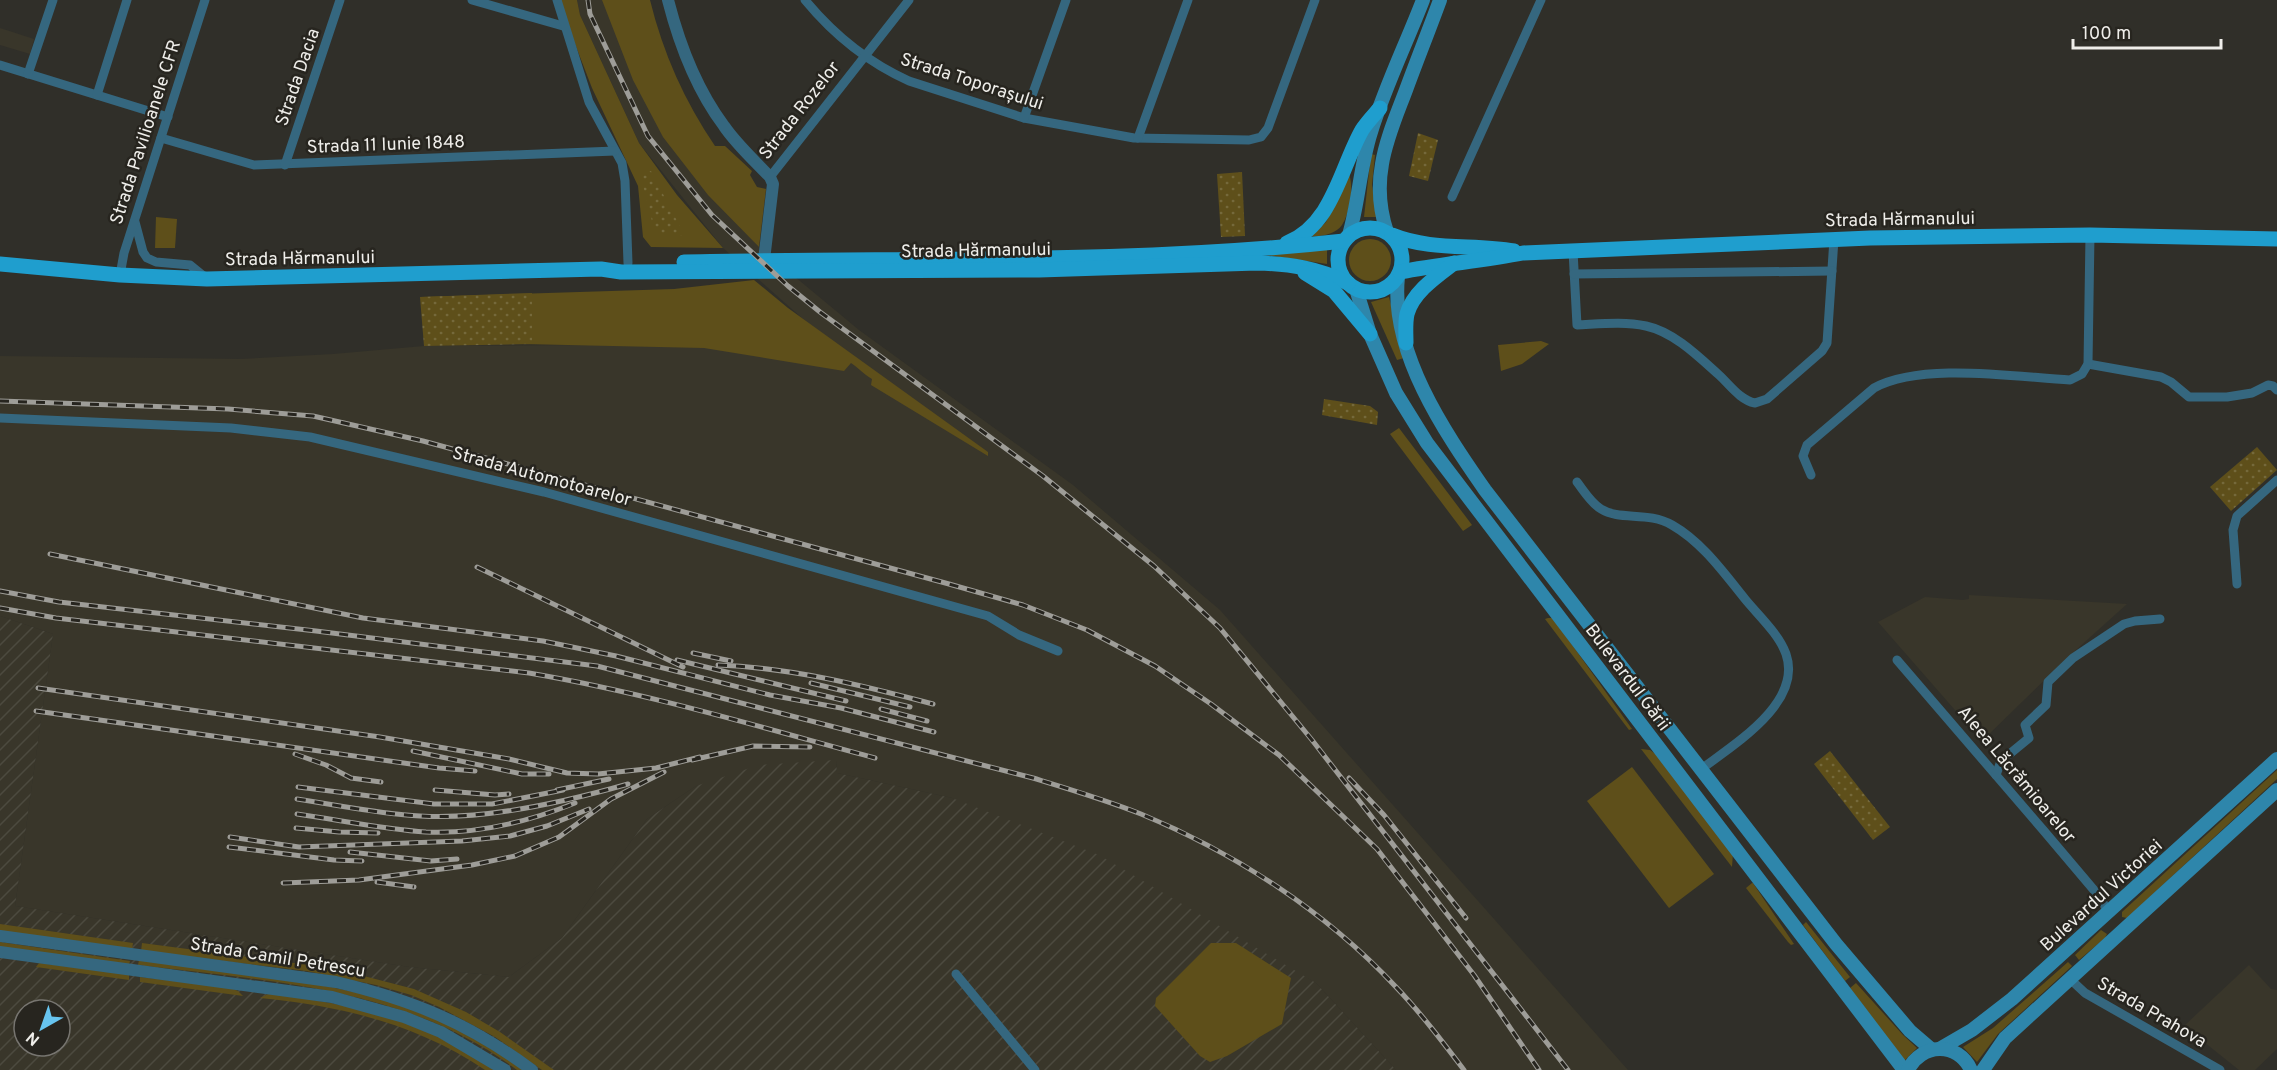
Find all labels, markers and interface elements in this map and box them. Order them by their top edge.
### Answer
scale bar [2073,12,2222,50]
text: 100 m [2082,23,2131,46]
street label: Strada Dacia [271,26,326,129]
street label: Strada Pavilioanele CFR [106,37,187,228]
street label: Strada Toporașului [897,48,1046,116]
street label: Strada Rozelor [755,57,846,165]
street label: Strada 11 Iunie 1848 [306,131,466,160]
street label: Strada Hărmanului [1825,208,1975,233]
street label: Strada Hărmanului [901,239,1051,264]
street label: Strada Hărmanului [225,247,375,272]
street label: Strada Automotoarelor [449,442,634,512]
street label: Bulevardul Gării [1579,620,1675,736]
street label: Aleea Lăcrămioarelor [1952,701,2080,848]
street label: Bulevardul Victoriei [2036,835,2168,957]
street label: Strada Camil Petrescu [188,933,367,984]
street label: Strada Prahova [2092,973,2210,1054]
north arrow [12,998,72,1058]
text: N [23,1027,44,1049]

